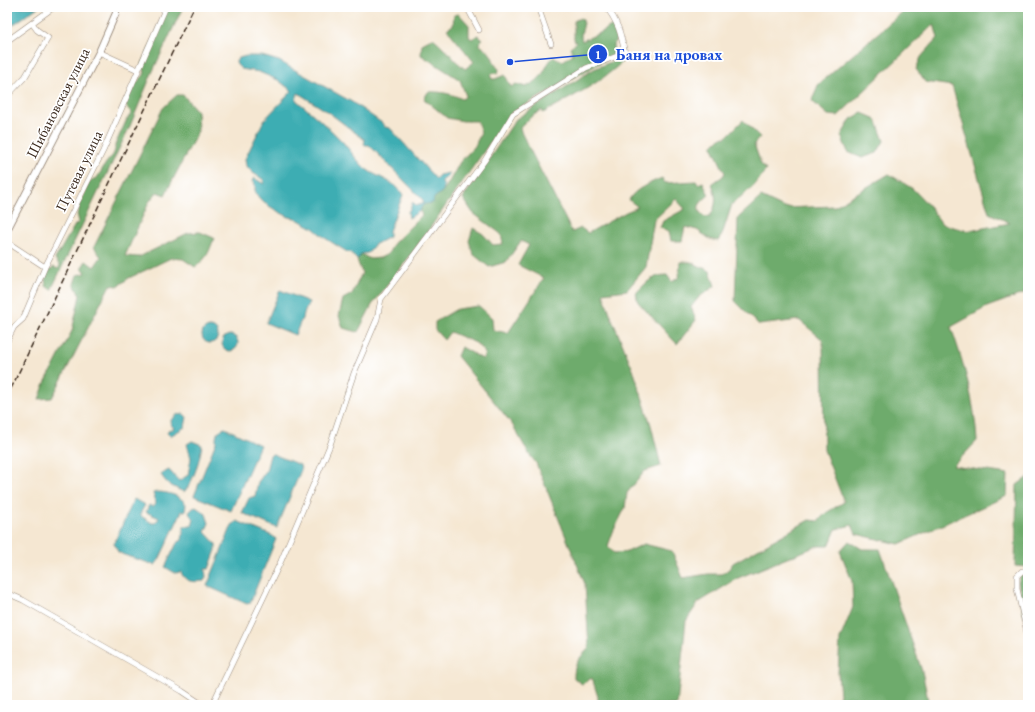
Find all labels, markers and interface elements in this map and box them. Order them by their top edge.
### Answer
callout: Баня на дровах [588,40,731,68]
street label: Шибановская улица [22,44,94,161]
text: Баня на дровах [616,44,722,65]
text: 1 [595,47,601,63]
street label: Путевая улица [51,127,106,215]

